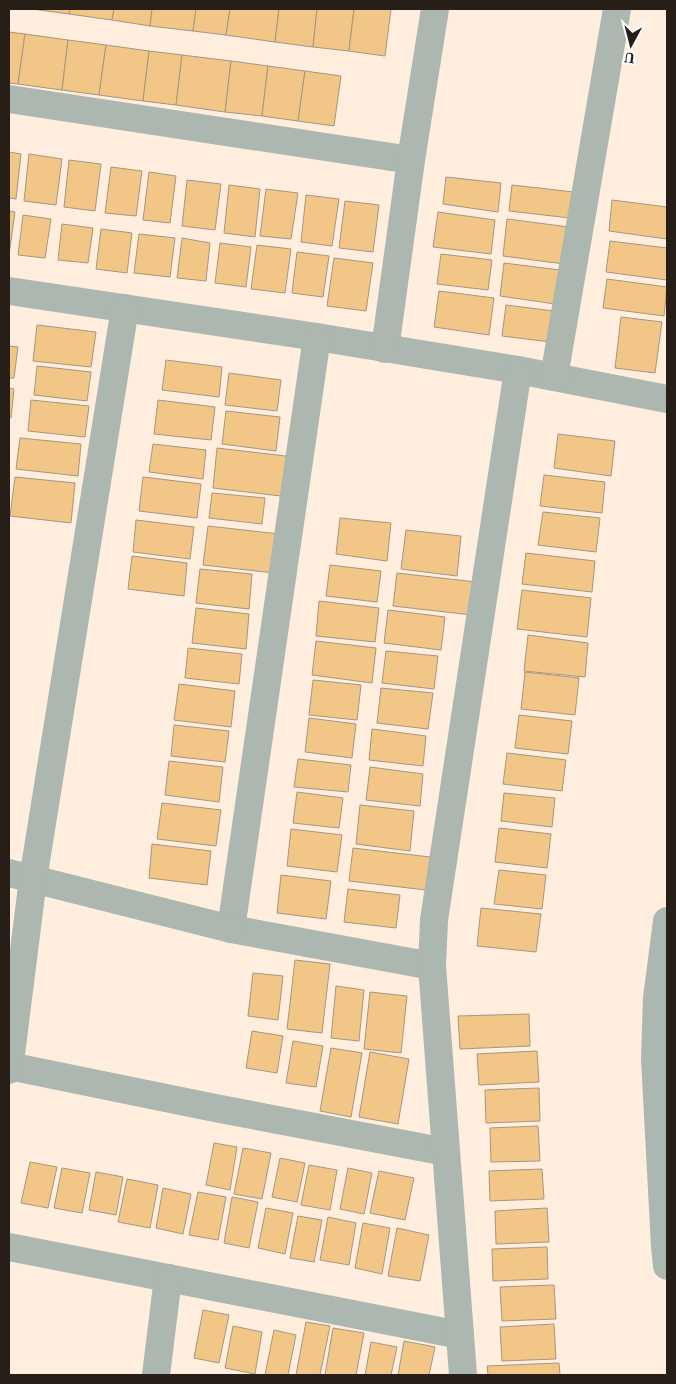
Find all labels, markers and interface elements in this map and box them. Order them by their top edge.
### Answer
north arrow [606,20,656,70]
text: U [622,48,636,68]

